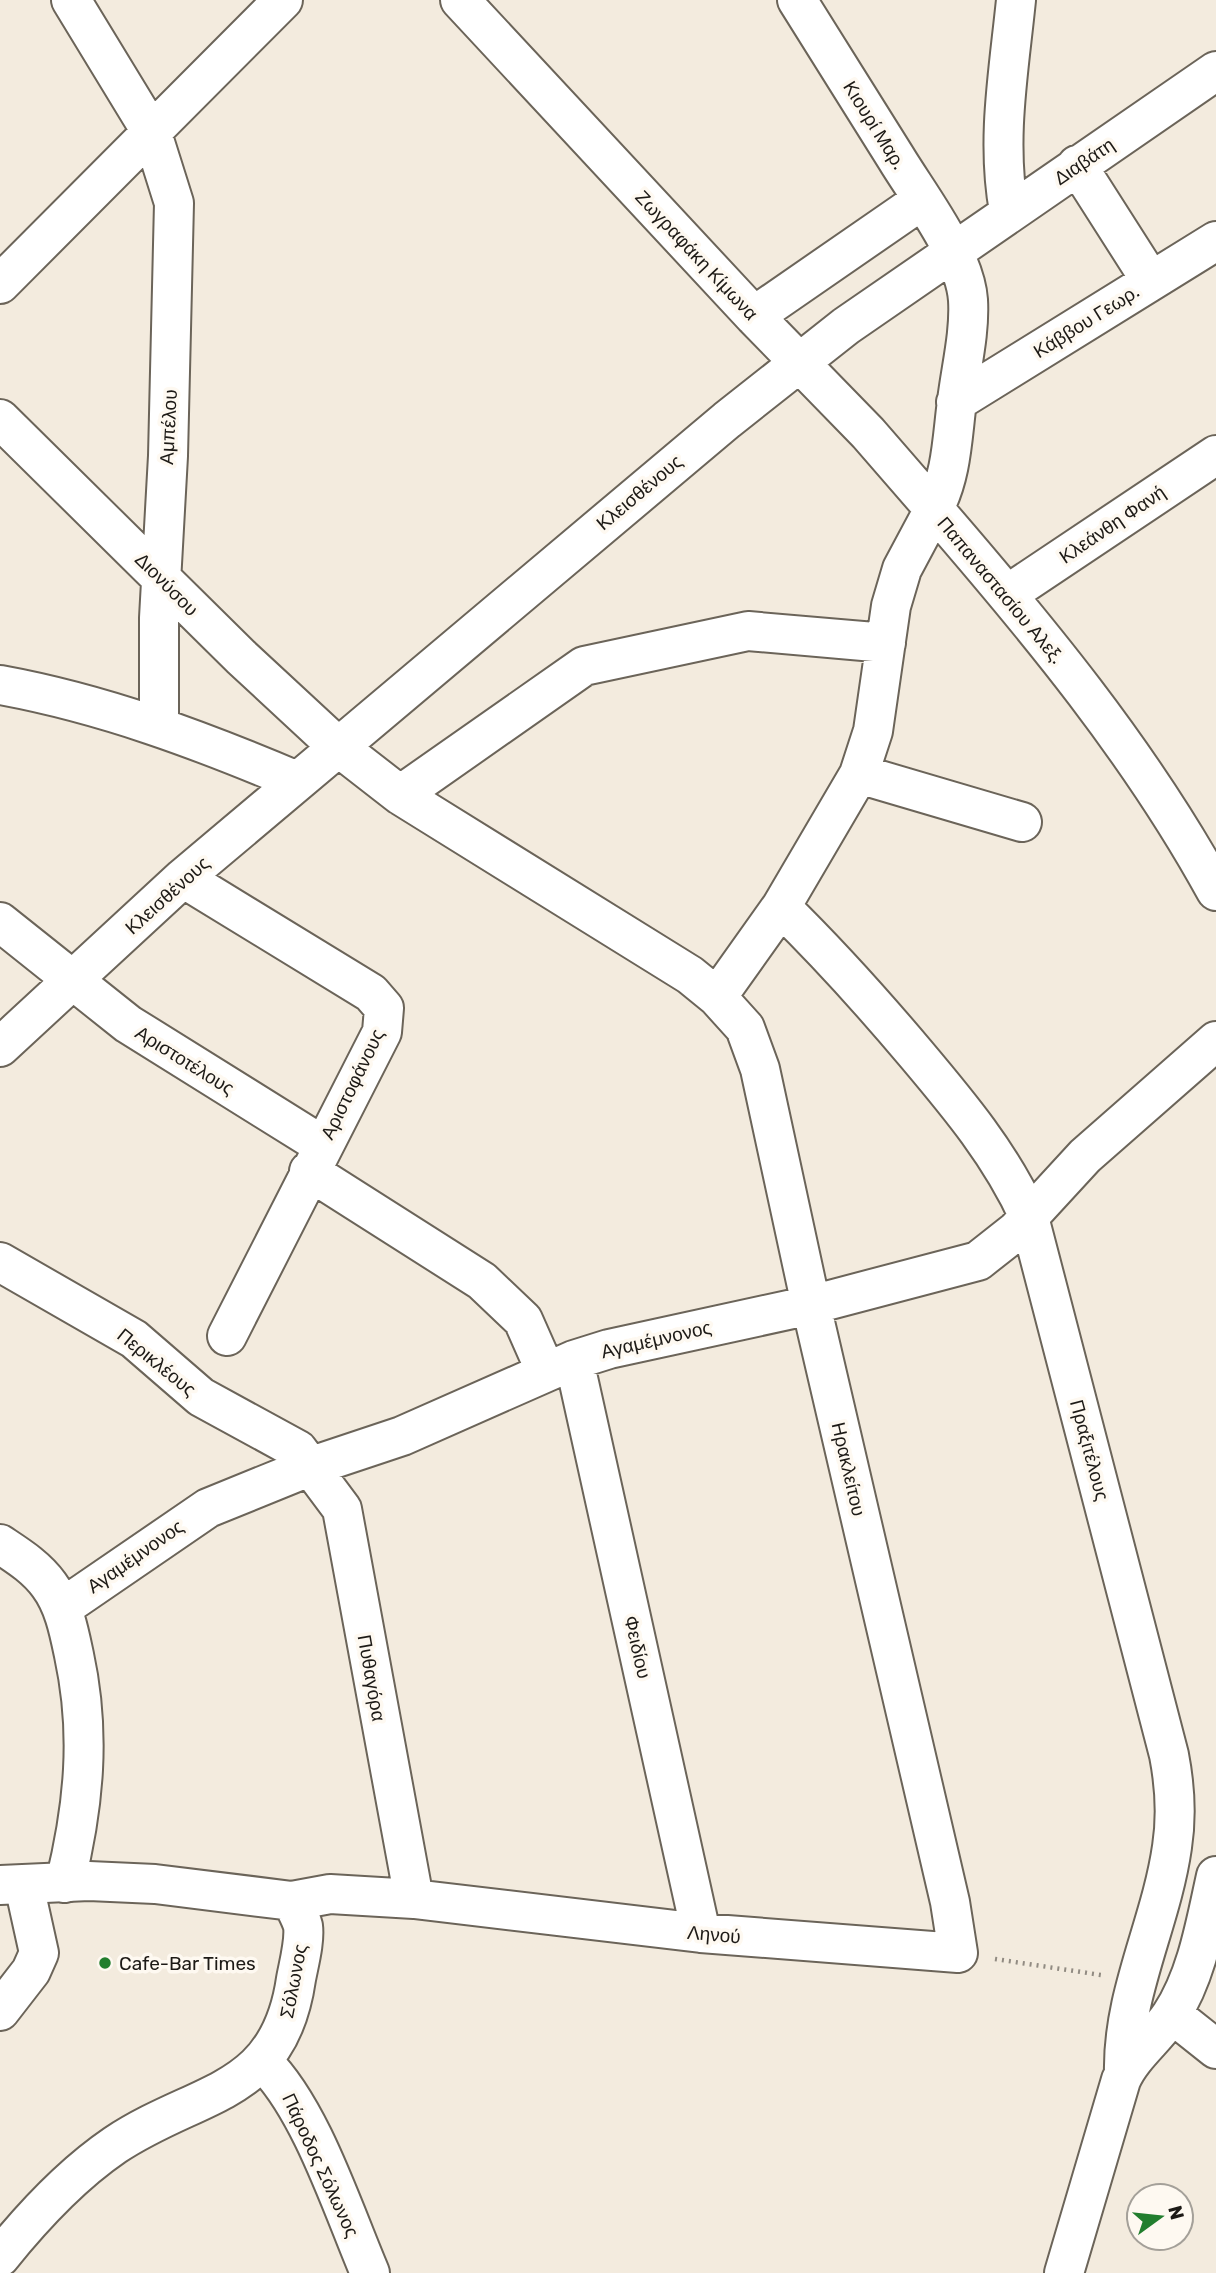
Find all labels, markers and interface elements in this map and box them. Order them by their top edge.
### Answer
street label: Κιουρί Μαρ. [838,77,911,174]
street label: Διαβάτη [1050,133,1119,190]
street label: Ζωγραφάκη Κίμωνα [631,186,763,325]
street label: Κάββου Γεωρ. [1029,280,1143,363]
street label: Αμπέλου [155,389,182,465]
street label: Κλεισθένους [592,450,687,535]
street label: Κλεάνθη Φανή [1055,480,1170,568]
street label: Παπαναστασίου Αλεξ. [933,512,1069,668]
street label: Διονύσου [130,548,203,621]
street label: Κλεισθένους [121,852,214,939]
street label: Αριστοτέλους [131,1021,238,1100]
street label: Αριστοφάνους [316,1025,389,1143]
street label: Αγαμέμνονος [599,1316,714,1363]
street label: Περικλέους [113,1324,201,1401]
street label: Πραξιτέλους [1065,1397,1114,1503]
street label: Ηρακλείτου [827,1420,870,1518]
street label: Αγαμέμνονος [83,1515,188,1598]
street label: Φειδίου [619,1614,656,1681]
street label: Πυθαγόρα [353,1633,390,1723]
street label: Ληνού [686,1921,742,1948]
street label: Σόλωνος [275,1942,312,2020]
place label: Cafe-Bar Times [119,1952,256,1975]
marker: Cafe-Bar Times [97,1955,113,1971]
street label: Πάροδος Σόλωνος [277,2090,364,2241]
north arrow [1125,2182,1195,2252]
text: N [1163,2203,1189,2222]

